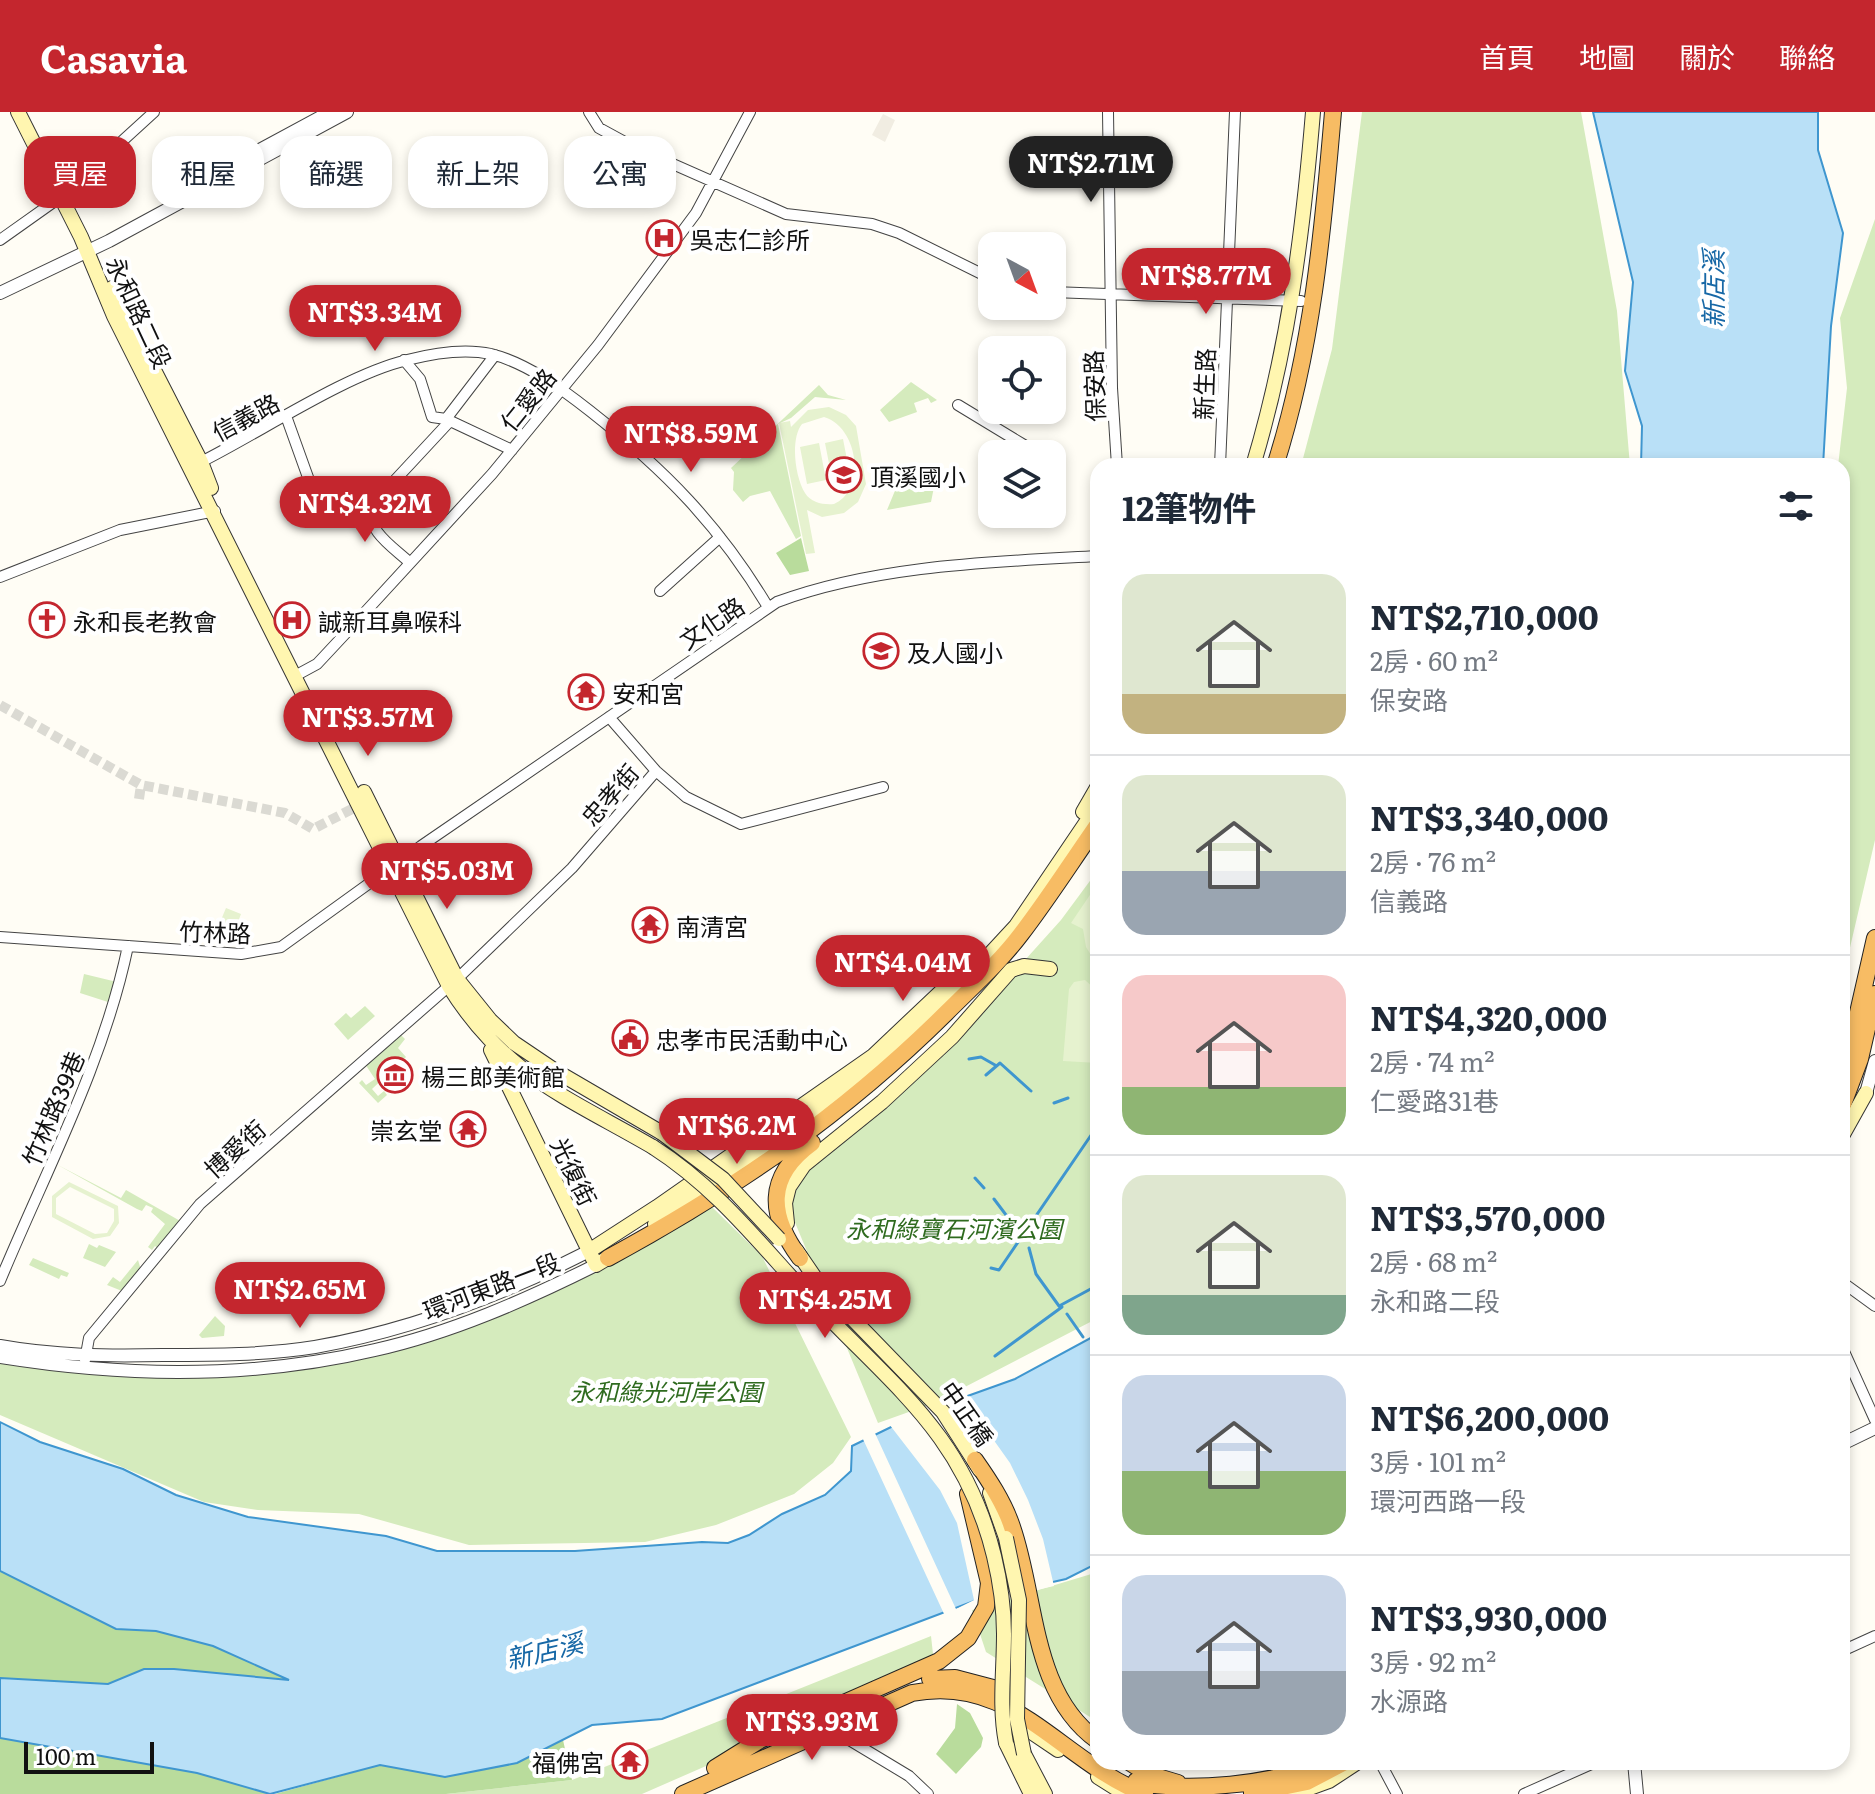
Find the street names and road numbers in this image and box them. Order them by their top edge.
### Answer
street label: 永和路二段 [99,250,181,374]
street label: 新生路 [1184,347,1222,421]
street label: 保安路 [1074,349,1112,423]
street label: 仁愛路 [491,360,563,438]
street label: 信義路 [205,384,285,448]
street label: 文化路 [671,587,751,657]
street label: 忠孝街 [572,755,646,833]
street label: 竹林路 [178,912,252,950]
street label: 竹林路39巷 [12,1045,92,1171]
street label: 博愛街 [196,1111,272,1185]
street label: 光復街 [543,1131,607,1211]
street label: 環河東路一段 [418,1243,564,1327]
street label: 中正橋 [933,1373,1003,1453]

